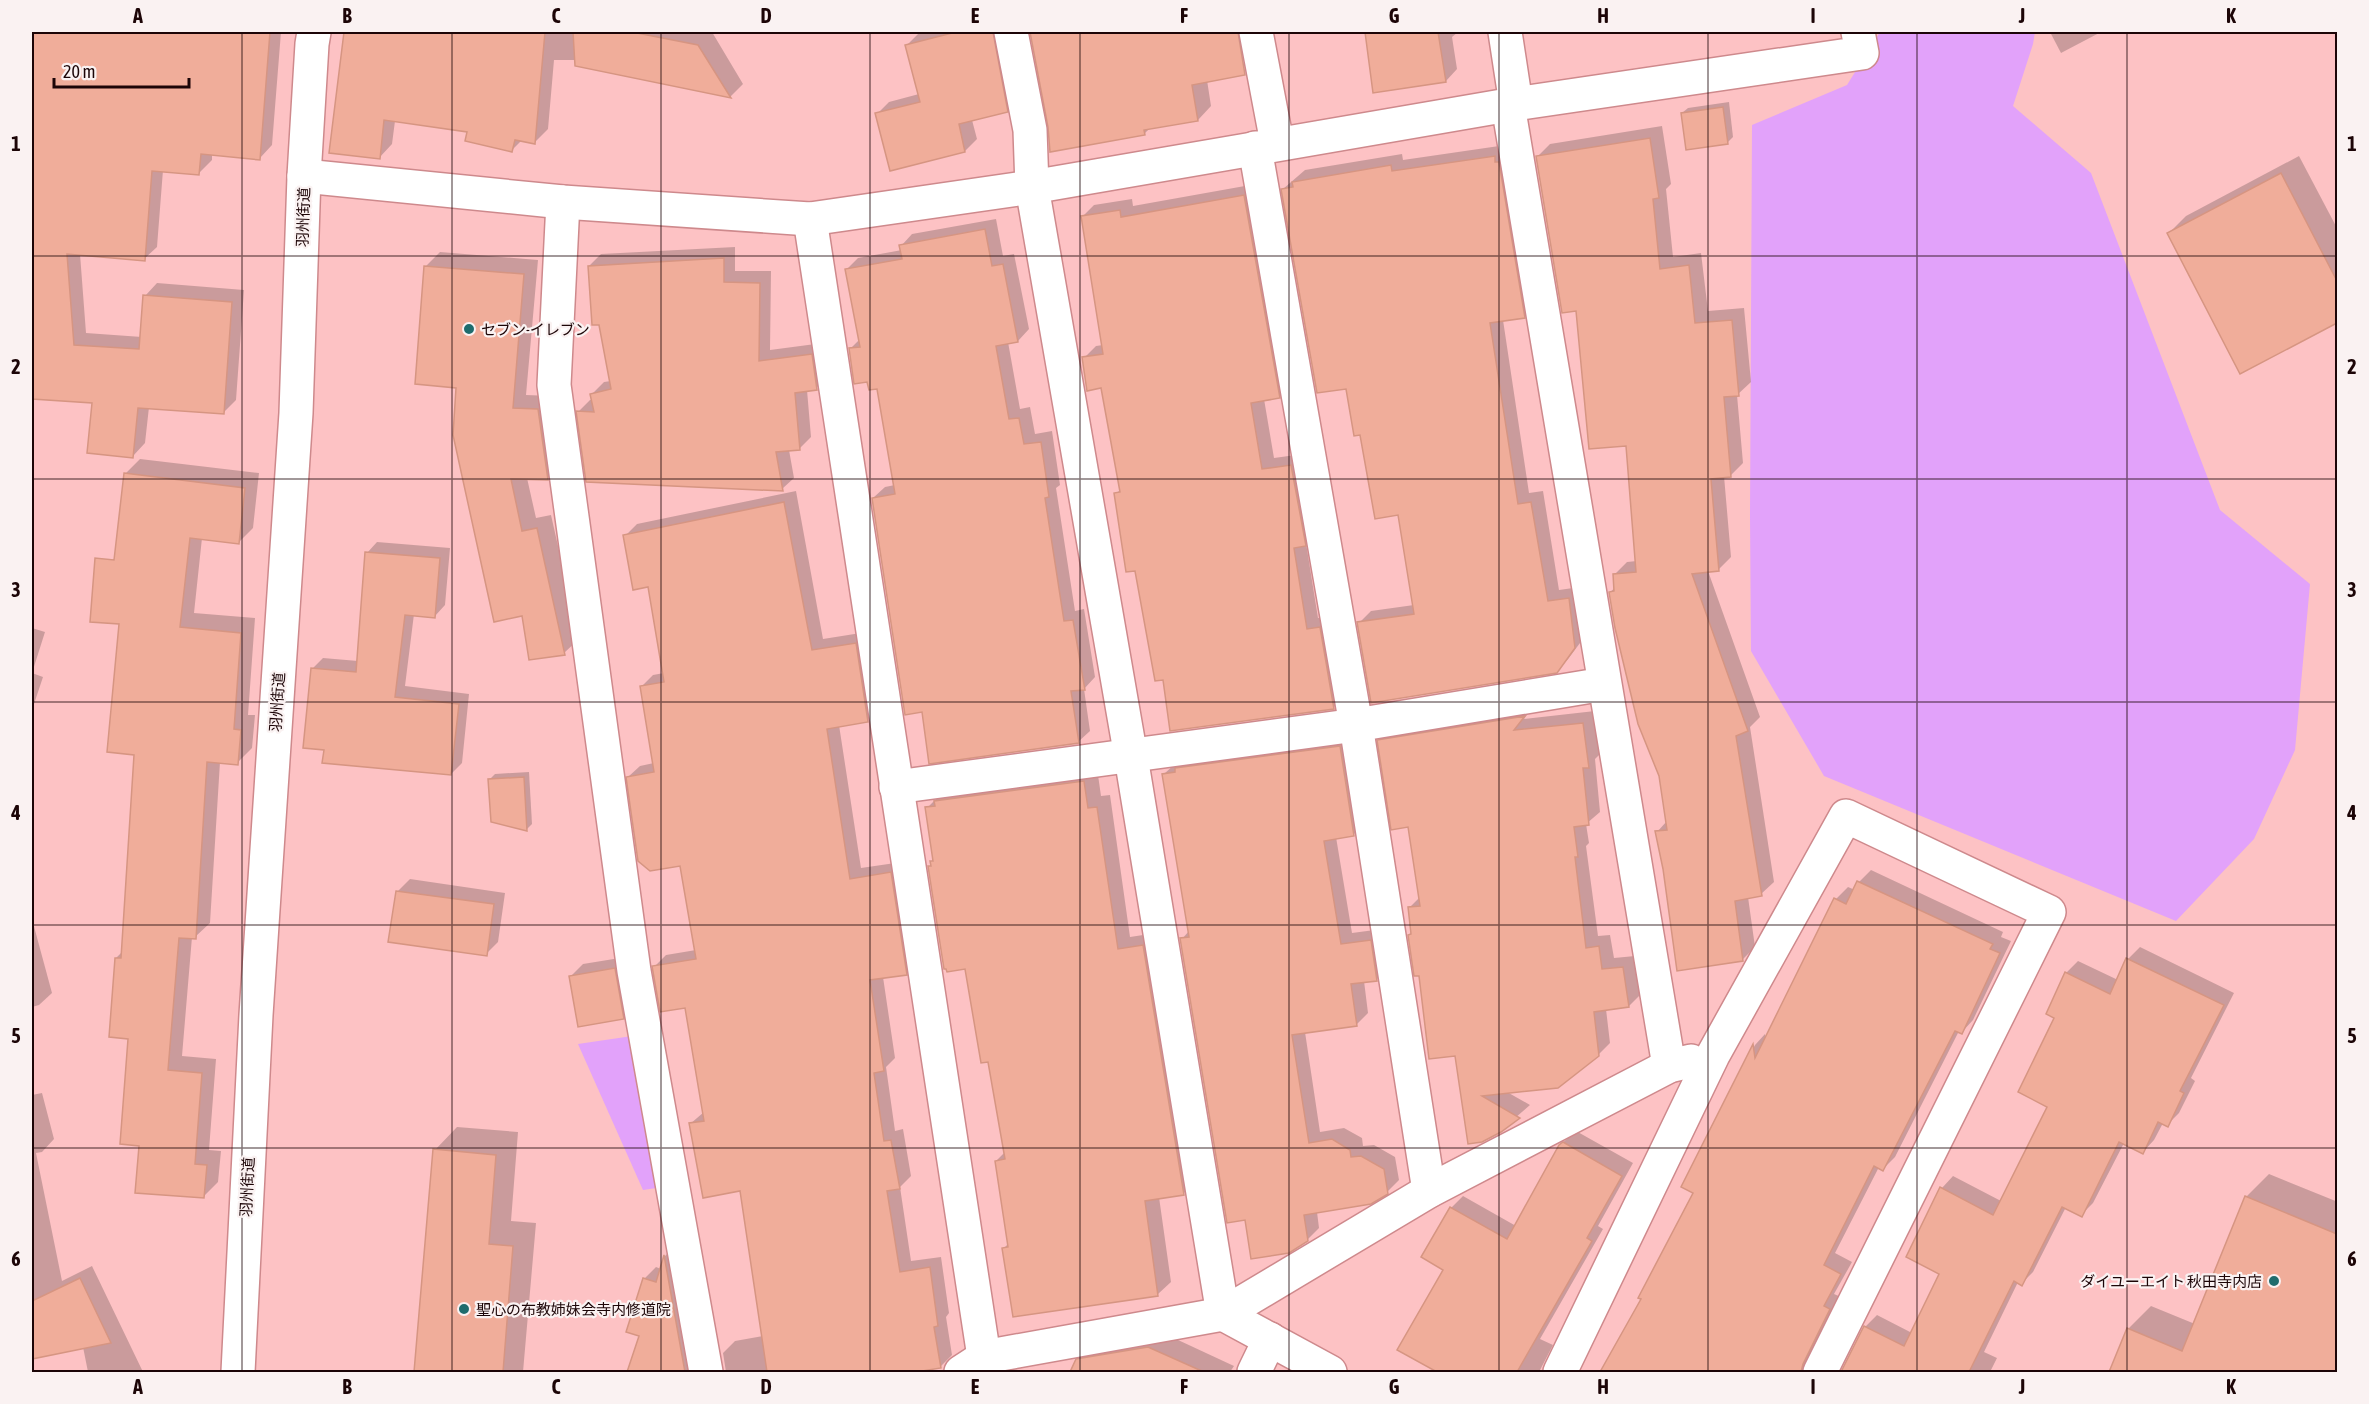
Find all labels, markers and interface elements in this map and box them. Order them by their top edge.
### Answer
text: A [132,4,143,27]
text: B [342,4,352,27]
text: C [552,4,561,27]
text: D [760,4,772,27]
text: E [971,4,980,27]
text: F [1180,4,1188,27]
text: G [1389,4,1400,27]
text: H [1597,4,1609,27]
text: I [1810,4,1816,27]
text: J [2018,4,2025,27]
text: K [2226,4,2236,27]
scale bar [54,51,189,89]
text: 20 m [63,61,95,82]
text: 1 [11,132,21,155]
text: 1 [2347,132,2357,155]
street label: 羽州街道 [293,187,313,247]
place label: セブン-イレブン [481,321,590,338]
marker: セブン-イレブン [462,322,476,336]
text: 2 [11,355,21,378]
text: 2 [2347,355,2357,378]
text: 3 [11,578,21,601]
text: 3 [2347,578,2357,601]
street label: 羽州街道 [266,671,288,733]
text: 4 [10,801,21,824]
text: 4 [2346,801,2357,824]
text: 5 [11,1024,21,1047]
text: 5 [2347,1024,2357,1047]
street label: 羽州街道 [237,1157,257,1217]
text: 6 [11,1247,21,1270]
text: 6 [2347,1247,2357,1270]
place label: ダイユーエイト 秋田寺内店 [2080,1273,2262,1290]
marker: ダイユーエイト 秋田寺内店 [2267,1274,2281,1288]
place label: 聖心の布教姉妹会寺内修道院 [476,1301,671,1318]
marker: 聖心の布教姉妹会寺内修道院 [457,1302,471,1316]
text: A [132,1375,143,1398]
text: B [342,1375,352,1398]
text: C [552,1375,561,1398]
text: D [760,1375,772,1398]
text: E [971,1375,980,1398]
text: F [1180,1375,1188,1398]
text: G [1389,1375,1400,1398]
text: H [1597,1375,1609,1398]
text: I [1810,1375,1816,1398]
text: J [2018,1375,2025,1398]
text: K [2226,1375,2236,1398]

